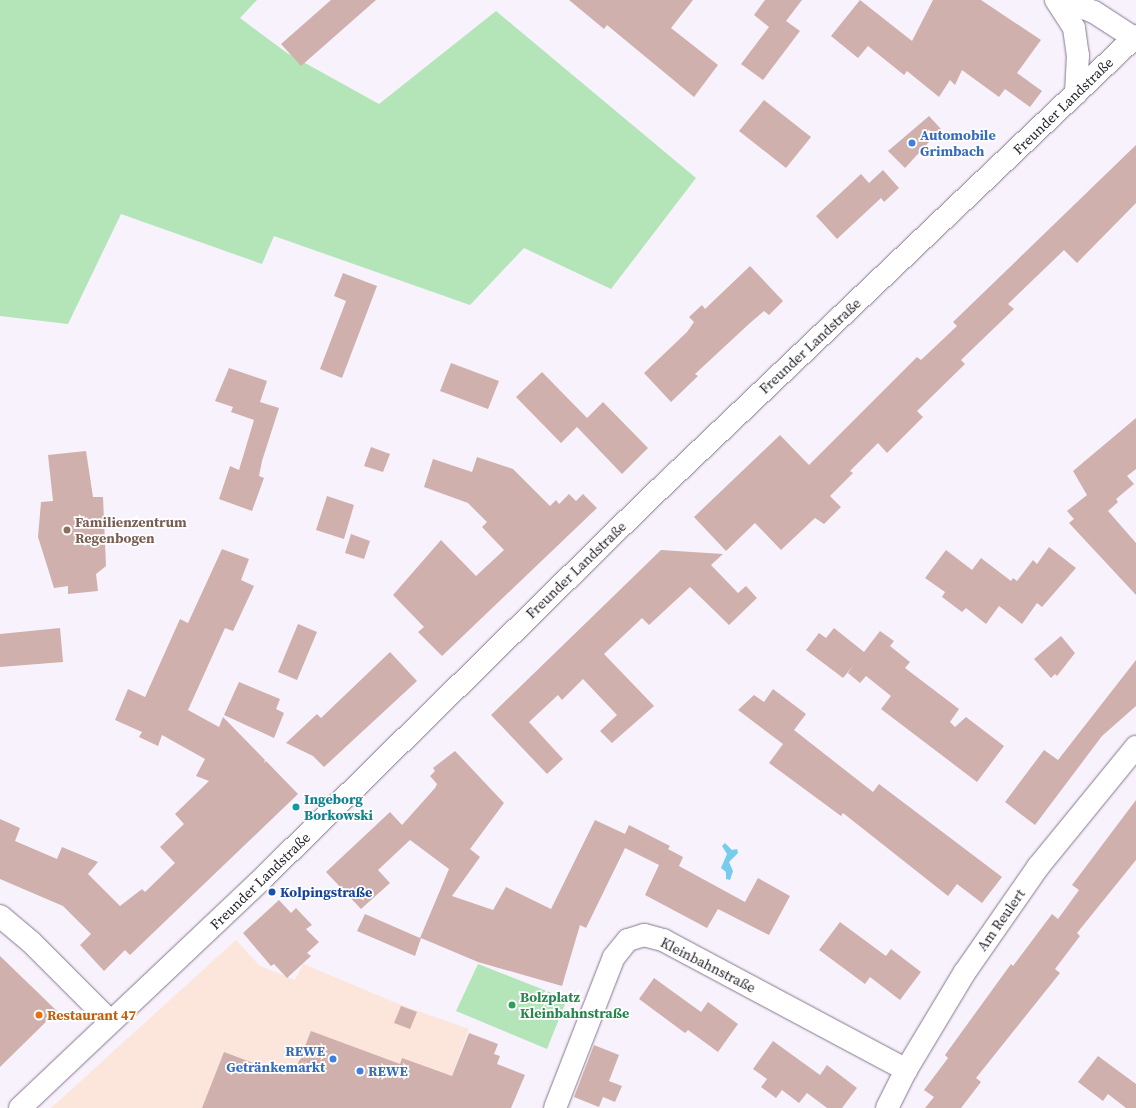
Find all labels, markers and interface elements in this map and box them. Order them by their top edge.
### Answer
street label: Freunder Landstraße [1010,54,1116,158]
place label: Automobile Grimbach [920,127,996,160]
marker: Automobile Grimbach [907,138,917,148]
street label: Freunder Landstraße [756,295,864,397]
place label: Familienzentrum Regenbogen [75,514,187,546]
street label: Freunder Landstraße [523,518,629,622]
marker: Familienzentrum Regenbogen [62,525,72,535]
place label: Ingeborg Borkowski [304,791,373,824]
marker: Ingeborg Borkowski [291,802,301,812]
street label: Freunder Landstraße [207,829,313,933]
place label: Kolpingstraße [280,884,372,900]
street label: Am Reulert [974,886,1028,954]
marker: Kolpingstraße [267,887,277,897]
street label: Kleinbahnstraße [658,934,758,996]
place label: Bolzplatz Kleinbahnstraße [520,989,629,1022]
marker: Bolzplatz Kleinbahnstraße [507,1000,517,1010]
place label: Restaurant 47 [47,1007,136,1023]
marker: Restaurant 47 [34,1010,44,1020]
place label: REWE Getränkemarkt [226,1043,325,1076]
marker: REWE Getränkemarkt [328,1054,338,1064]
place label: REWE [368,1063,408,1079]
marker: REWE [355,1066,365,1076]

